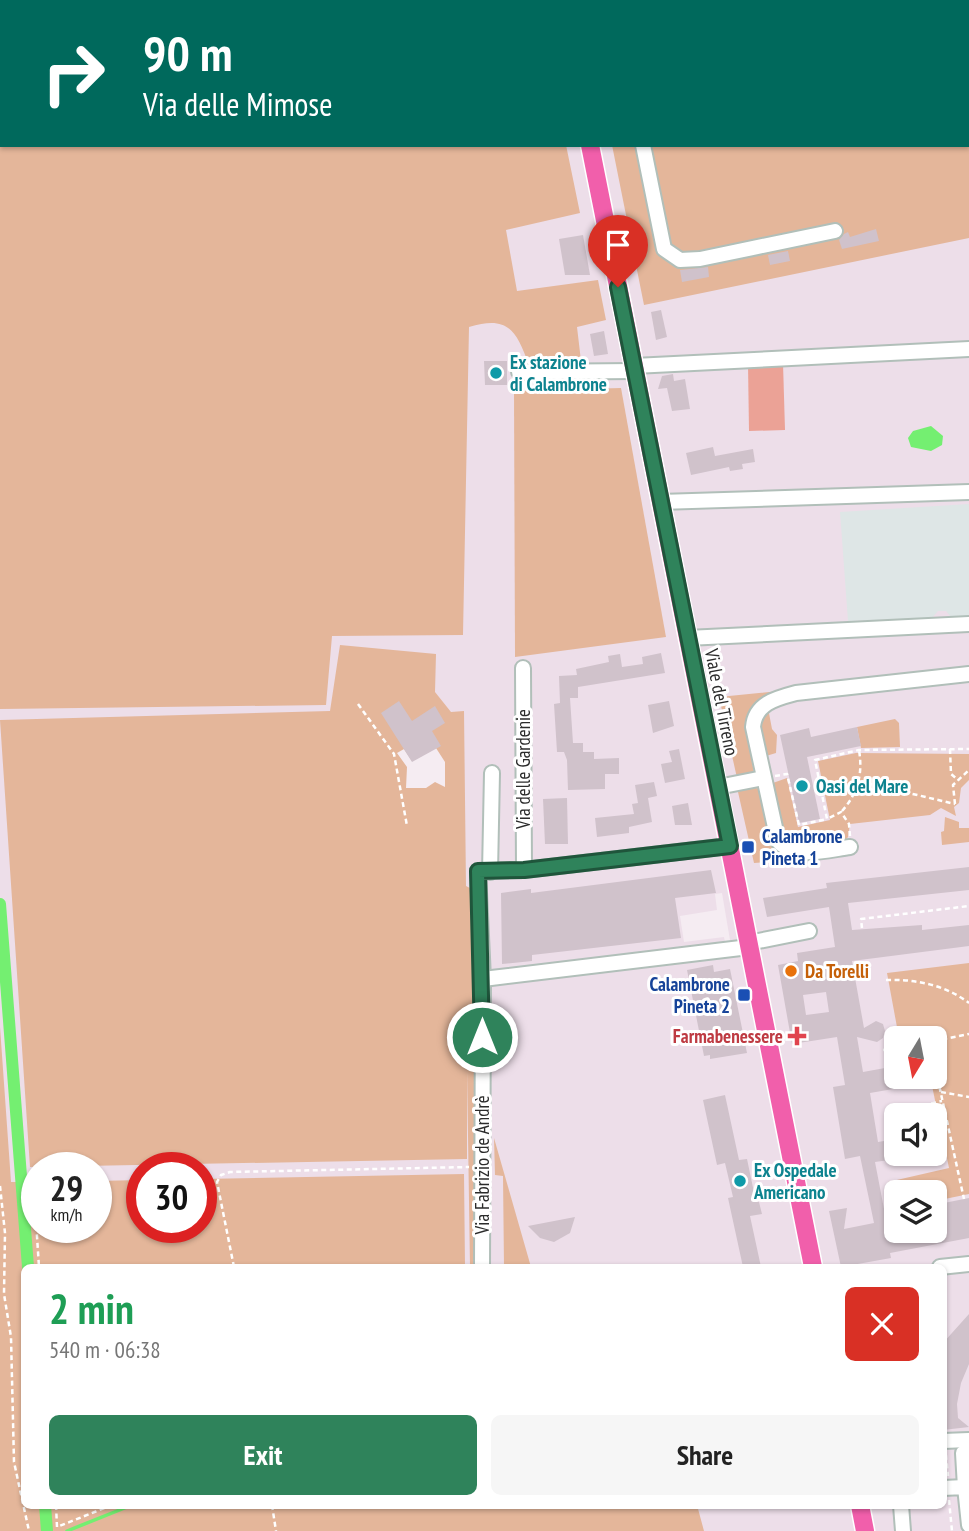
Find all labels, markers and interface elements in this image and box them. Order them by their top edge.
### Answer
text: 90 m [143,21,232,85]
icon: right [28,28,119,119]
text: Via delle Mimose [143,83,332,125]
pin [588,215,648,287]
icon: arrive [599,226,637,264]
place label: Ex stazione di Calambrone [510,350,607,396]
marker: Ex stazione di Calambrone [488,365,504,381]
street label: Viale del Tirreno [700,646,744,757]
street label: Via delle Gardenie [511,709,535,830]
place label: Oasi del Mare [816,774,908,798]
marker: Oasi del Mare [794,778,810,794]
place label: Calambrone Pineta 1 [762,824,843,870]
marker: Calambrone Pineta 1 [740,839,756,855]
place label: Da Torelli [805,959,869,983]
marker: Da Torelli [783,963,799,979]
place label: Calambrone Pineta 2 [649,972,730,1018]
marker: Calambrone Pineta 2 [736,987,752,1003]
position arrow [445,1000,519,1074]
place label: Farmabenessere [673,1024,783,1048]
north arrow [884,1026,947,1088]
map controls [884,1026,947,1243]
marker: Farmabenessere [789,1028,805,1044]
street label: Via Fabrizio de Andrè [470,1095,494,1235]
button: sound [884,1103,947,1166]
speed limit sign: 30 [126,1152,217,1243]
place label: Ex Ospedale Americano [753,1158,837,1204]
text: 29 [50,1165,83,1211]
marker: Ex Ospedale Americano [732,1173,748,1189]
button: layers [884,1180,947,1243]
text: km/h [51,1203,82,1226]
text: 2 min [49,1281,134,1336]
button: close [845,1287,919,1361]
text: 540 m · 06:38 [49,1335,161,1364]
button: Exit [49,1415,477,1495]
button: Share [491,1415,919,1495]

